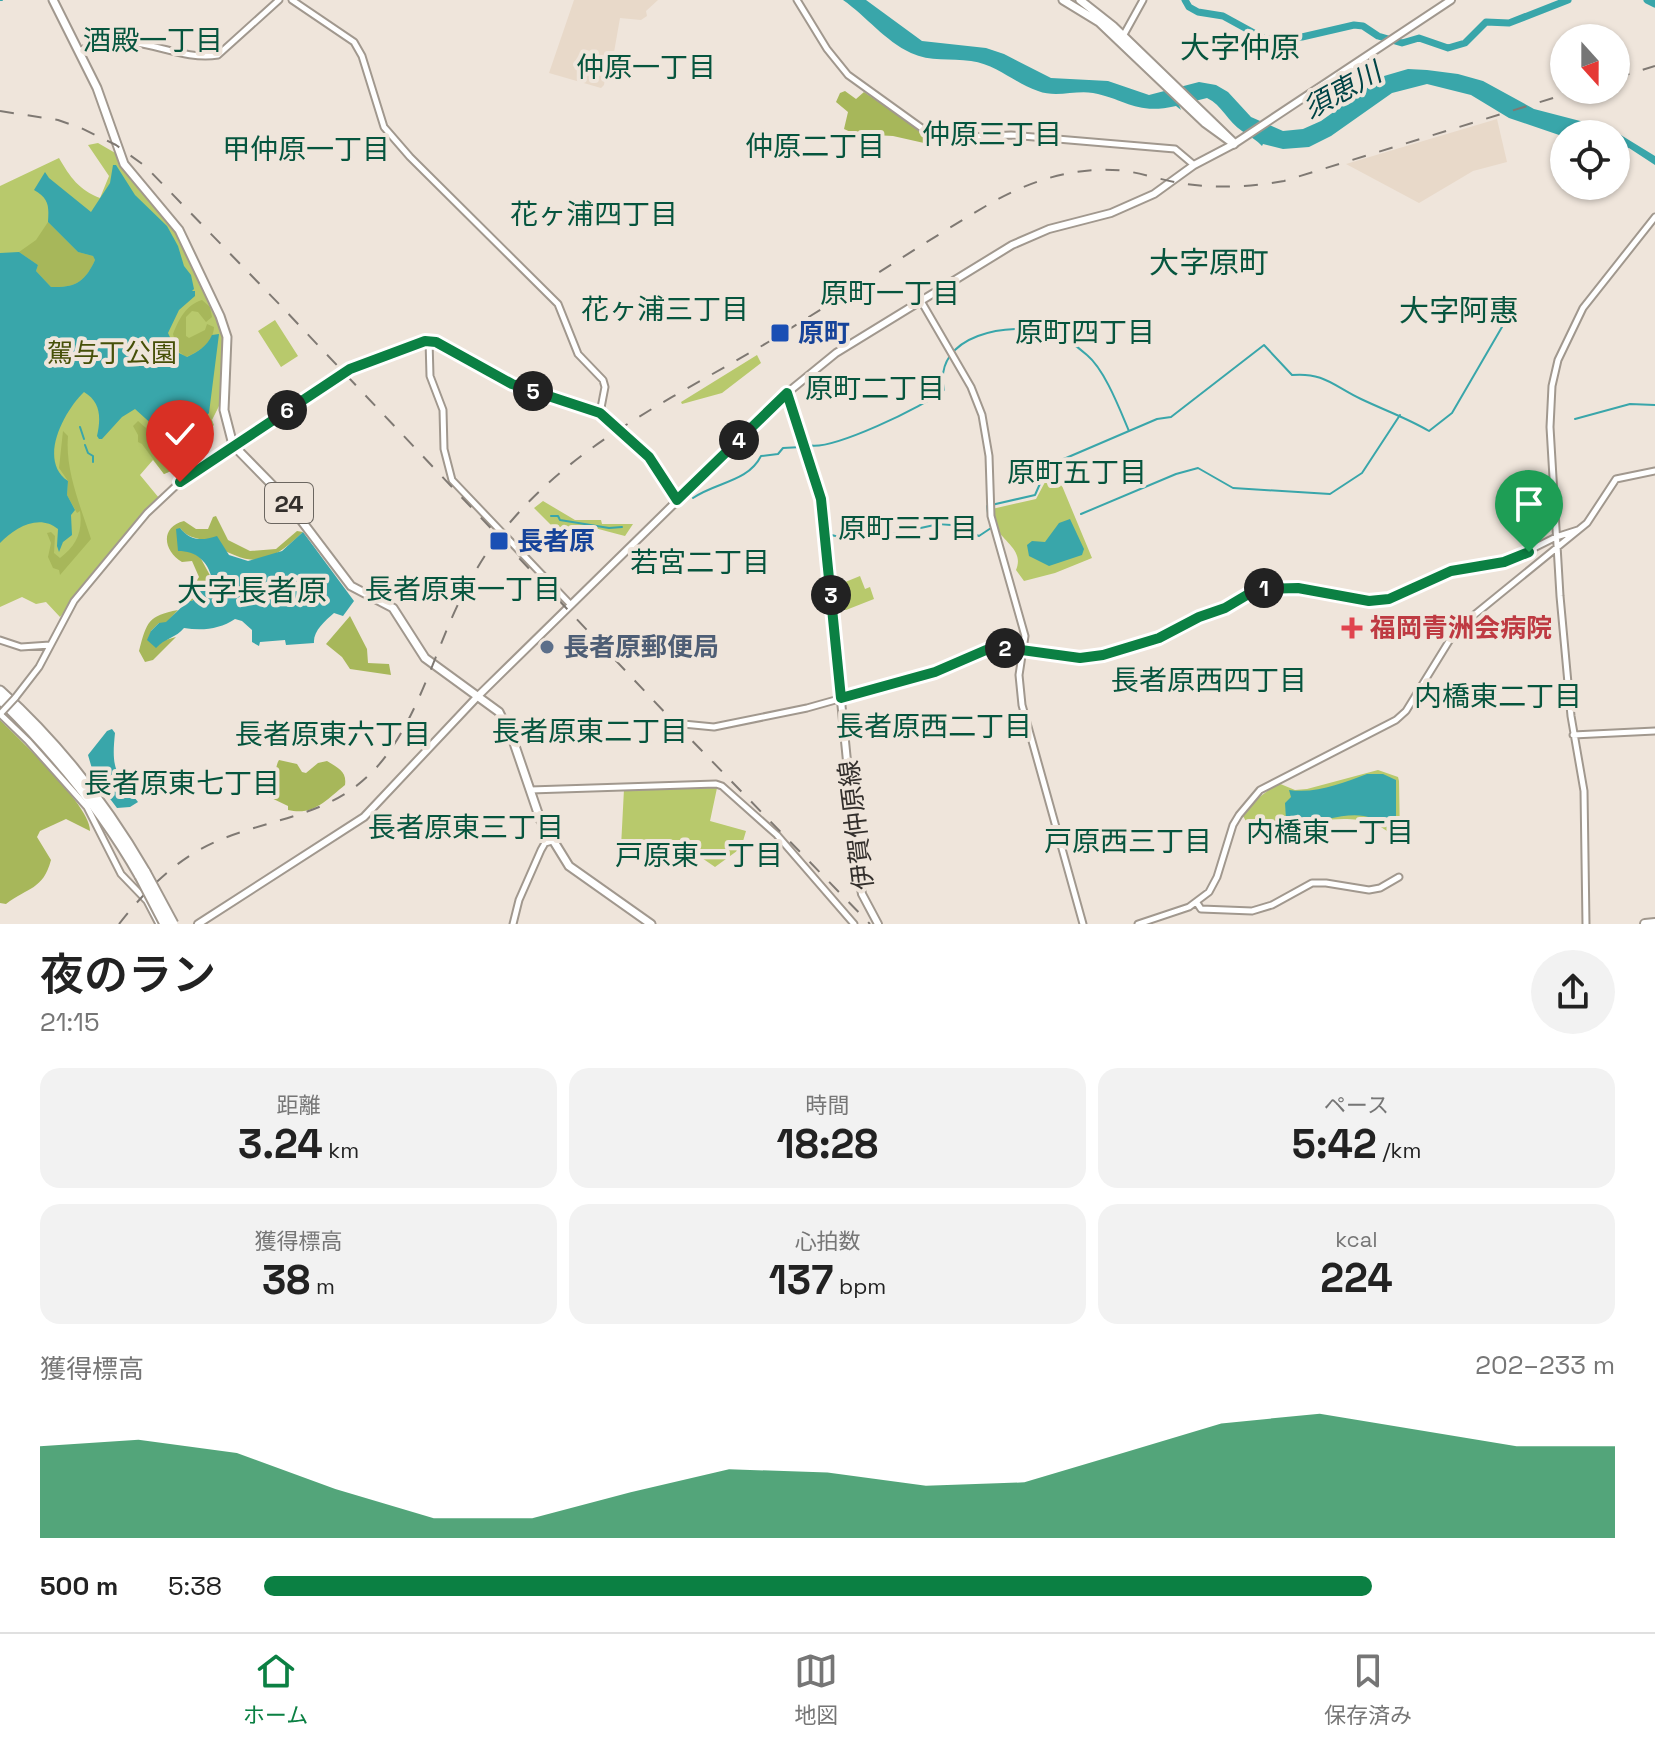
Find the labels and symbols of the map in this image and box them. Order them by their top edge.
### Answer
district label: 酒殿一丁目 [83,22,223,58]
north arrow [1550,24,1630,104]
district label: 大字仲原 [1180,28,1300,67]
district label: 仲原一丁目 [576,49,716,85]
water label: 須恵川 [1297,52,1390,126]
district label: 仲原三丁目 [922,116,1062,152]
district label: 仲原二丁目 [745,128,885,164]
district label: 甲仲原一丁目 [222,131,390,167]
district label: 花ヶ浦四丁目 [510,196,678,232]
district label: 大字原町 [1149,243,1269,282]
district label: 原町一丁目 [820,275,960,311]
district label: 花ヶ浦三丁目 [581,291,749,327]
district label: 大字阿惠 [1399,291,1519,330]
district label: 原町四丁目 [1015,314,1155,350]
place label: 原町 [798,316,850,350]
marker: 原町 [769,322,791,344]
park label: 駕与丁公園 [47,336,177,370]
district label: 原町二丁目 [805,370,945,406]
pin: 5 [513,371,553,411]
pin: 6 [267,390,307,430]
pin [146,400,214,482]
pin: 4 [719,420,759,460]
district label: 原町五丁目 [1007,454,1147,490]
pin [1495,470,1563,552]
road number: 24 [265,483,313,523]
district label: 原町三丁目 [838,510,978,546]
place label: 長者原 [517,524,595,558]
marker: 長者原 [488,530,510,552]
district label: 若宮二丁目 [630,544,770,580]
pin: 1 [1244,568,1284,608]
district label: 大字長者原 [177,571,327,610]
district label: 長者原東一丁目 [365,571,561,607]
pin: 3 [811,575,851,615]
place label: 福岡青洲会病院 [1370,611,1552,645]
marker: 福岡青洲会病院 [1341,617,1363,639]
pin: 2 [985,628,1025,668]
place label: 長者原郵便局 [563,630,719,664]
marker: 長者原郵便局 [538,638,556,656]
district label: 長者原西四丁目 [1111,662,1307,698]
district label: 内橋東二丁目 [1414,678,1582,714]
district label: 長者原西二丁目 [836,708,1032,744]
district label: 長者原東二丁目 [492,713,688,749]
district label: 長者原東六丁目 [235,716,431,752]
street label: 伊賀仲原線 [831,758,881,892]
district label: 長者原東七丁目 [84,765,280,801]
district label: 長者原東三丁目 [368,809,564,845]
district label: 内橋東一丁目 [1246,814,1414,850]
district label: 戸原西三丁目 [1044,823,1212,859]
district label: 戸原東一丁目 [615,837,783,873]

